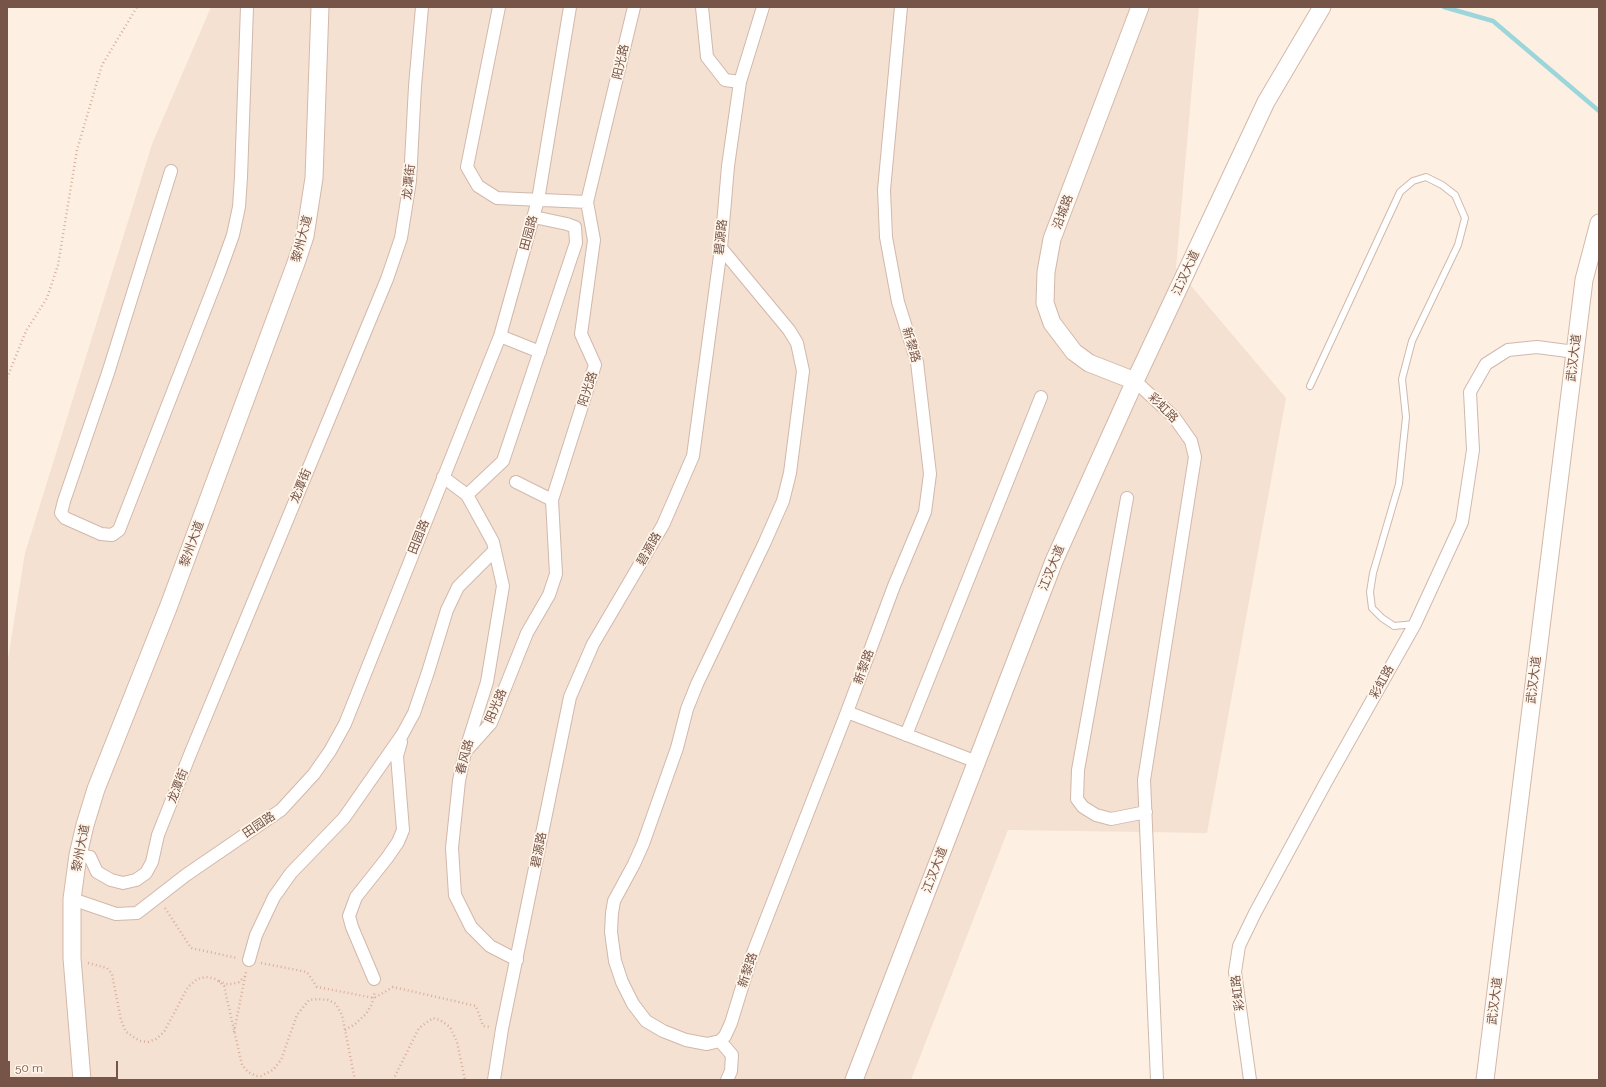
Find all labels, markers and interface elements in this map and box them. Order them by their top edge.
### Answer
street label: 阳光路 [610,43,632,81]
street label: 龙潭街 [400,163,418,201]
street label: 沿城路 [1050,193,1076,231]
street label: 黎州大道 [289,214,315,264]
street label: 田园路 [517,214,541,252]
street label: 碧源路 [712,218,730,256]
street label: 江汉大道 [1169,248,1203,298]
street label: 新黎路 [899,326,923,364]
street label: 武汉大道 [1564,333,1584,383]
street label: 阳光路 [576,370,600,408]
street label: 彩虹路 [1145,390,1181,426]
street label: 龙潭街 [288,467,314,505]
street label: 田园路 [406,518,432,556]
street label: 黎州大道 [177,519,207,569]
street label: 碧源路 [634,530,664,568]
street label: 江汉大道 [1036,543,1068,593]
street label: 新黎路 [851,648,877,686]
street label: 武汉大道 [1524,655,1544,705]
street label: 彩虹路 [1367,663,1397,701]
street label: 阳光路 [482,687,510,725]
street label: 春风路 [453,738,477,776]
street label: 龙潭街 [165,767,191,805]
street label: 田园路 [240,809,278,841]
street label: 黎州大道 [69,823,93,873]
street label: 碧源路 [528,831,550,869]
street label: 江汉大道 [920,845,950,895]
street label: 新黎路 [736,951,760,989]
street label: 彩虹路 [1229,974,1247,1012]
street label: 武汉大道 [1485,976,1505,1026]
scale bar [10,1053,120,1079]
text: 50 m [15,1061,43,1075]

